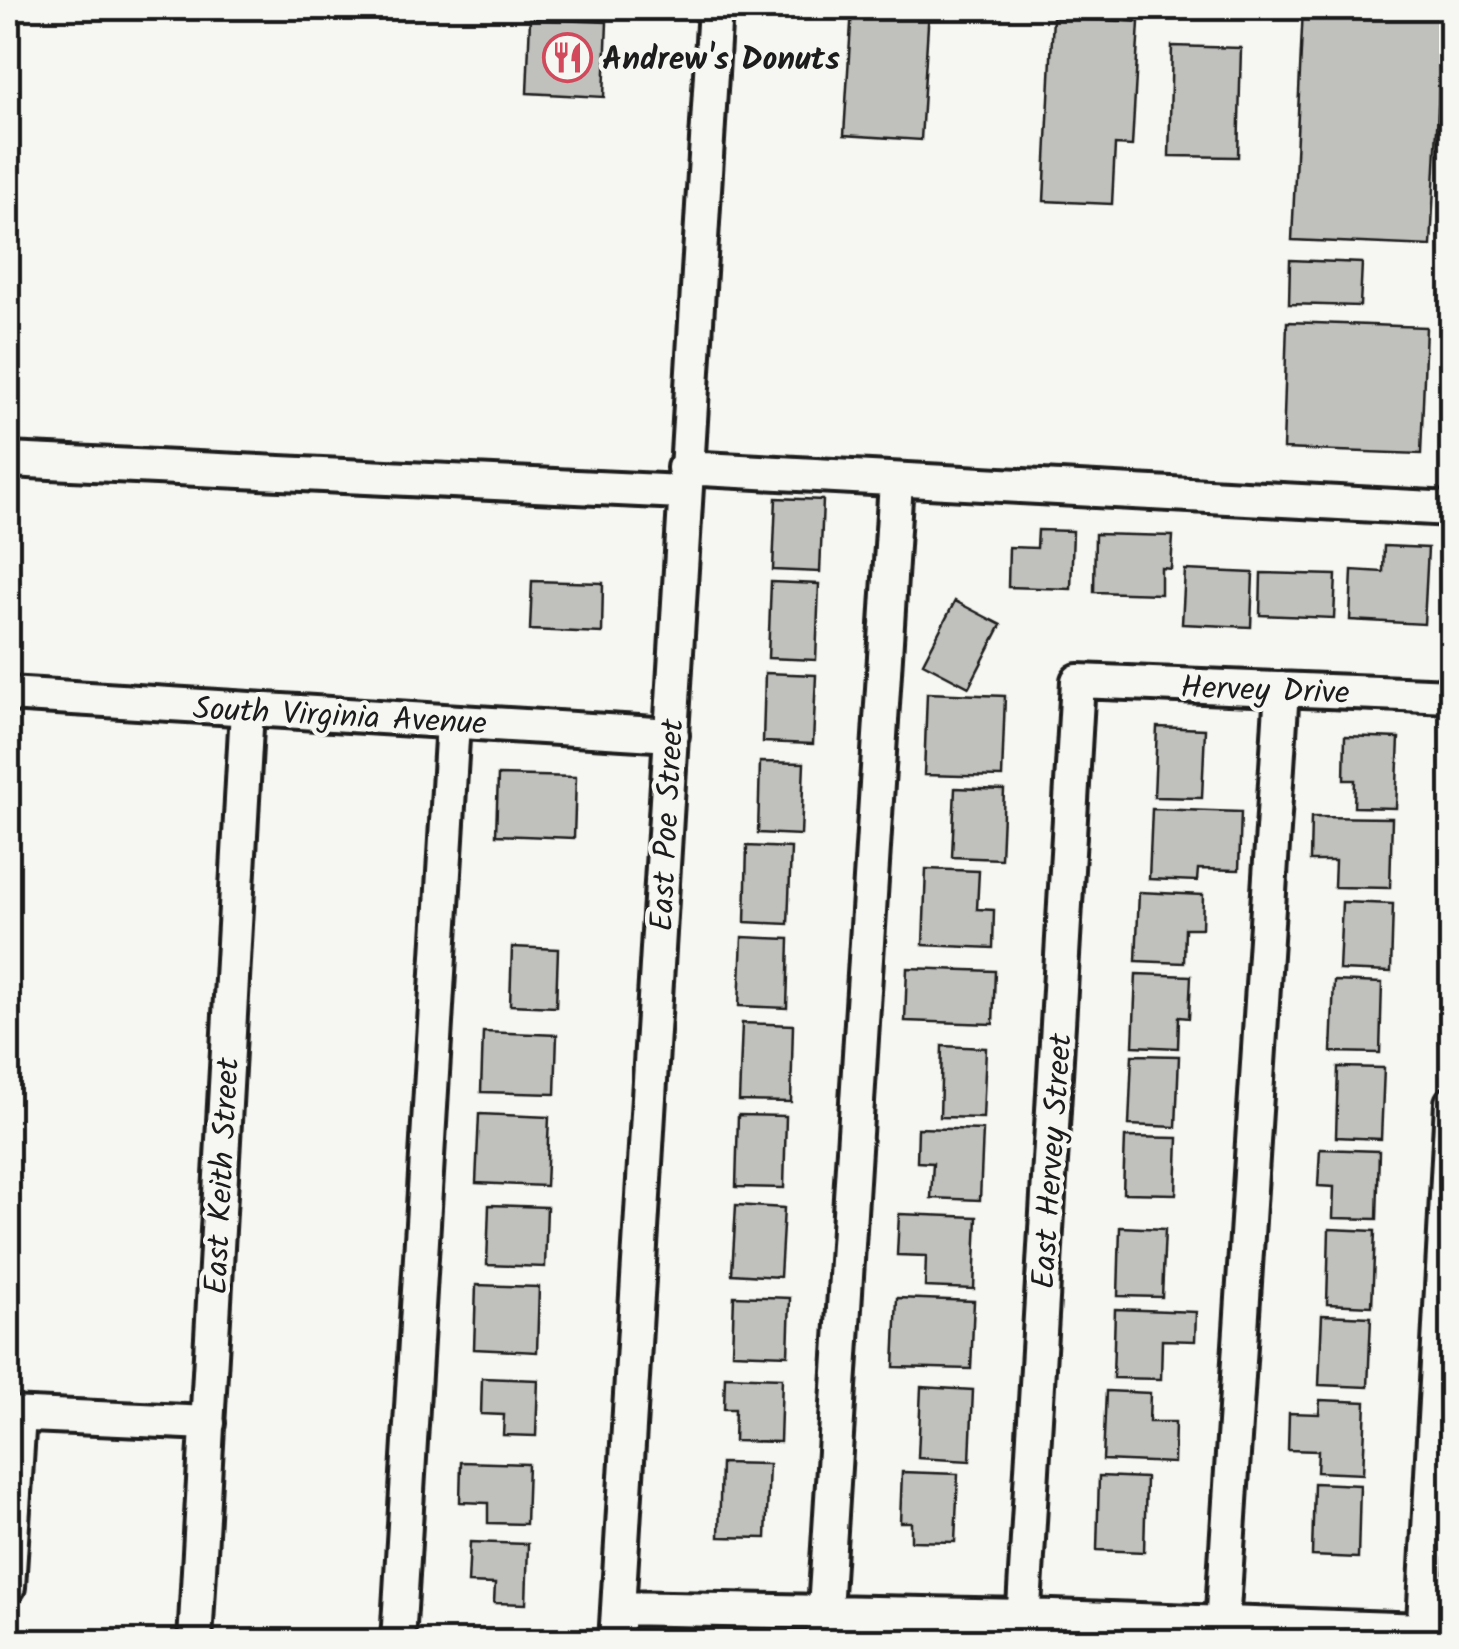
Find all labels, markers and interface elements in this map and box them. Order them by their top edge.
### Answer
restaurant icon: Andrew's Donuts [541,32,593,84]
place label: Andrew's Donuts [602,35,840,86]
street label: Hervey Drive [1180,663,1350,720]
street label: South Virginia Avenue [192,684,488,751]
street label: East Poe Street [637,717,700,933]
street label: East Hervey Street [1019,1031,1088,1291]
street label: East Keith Street [192,1056,255,1296]

